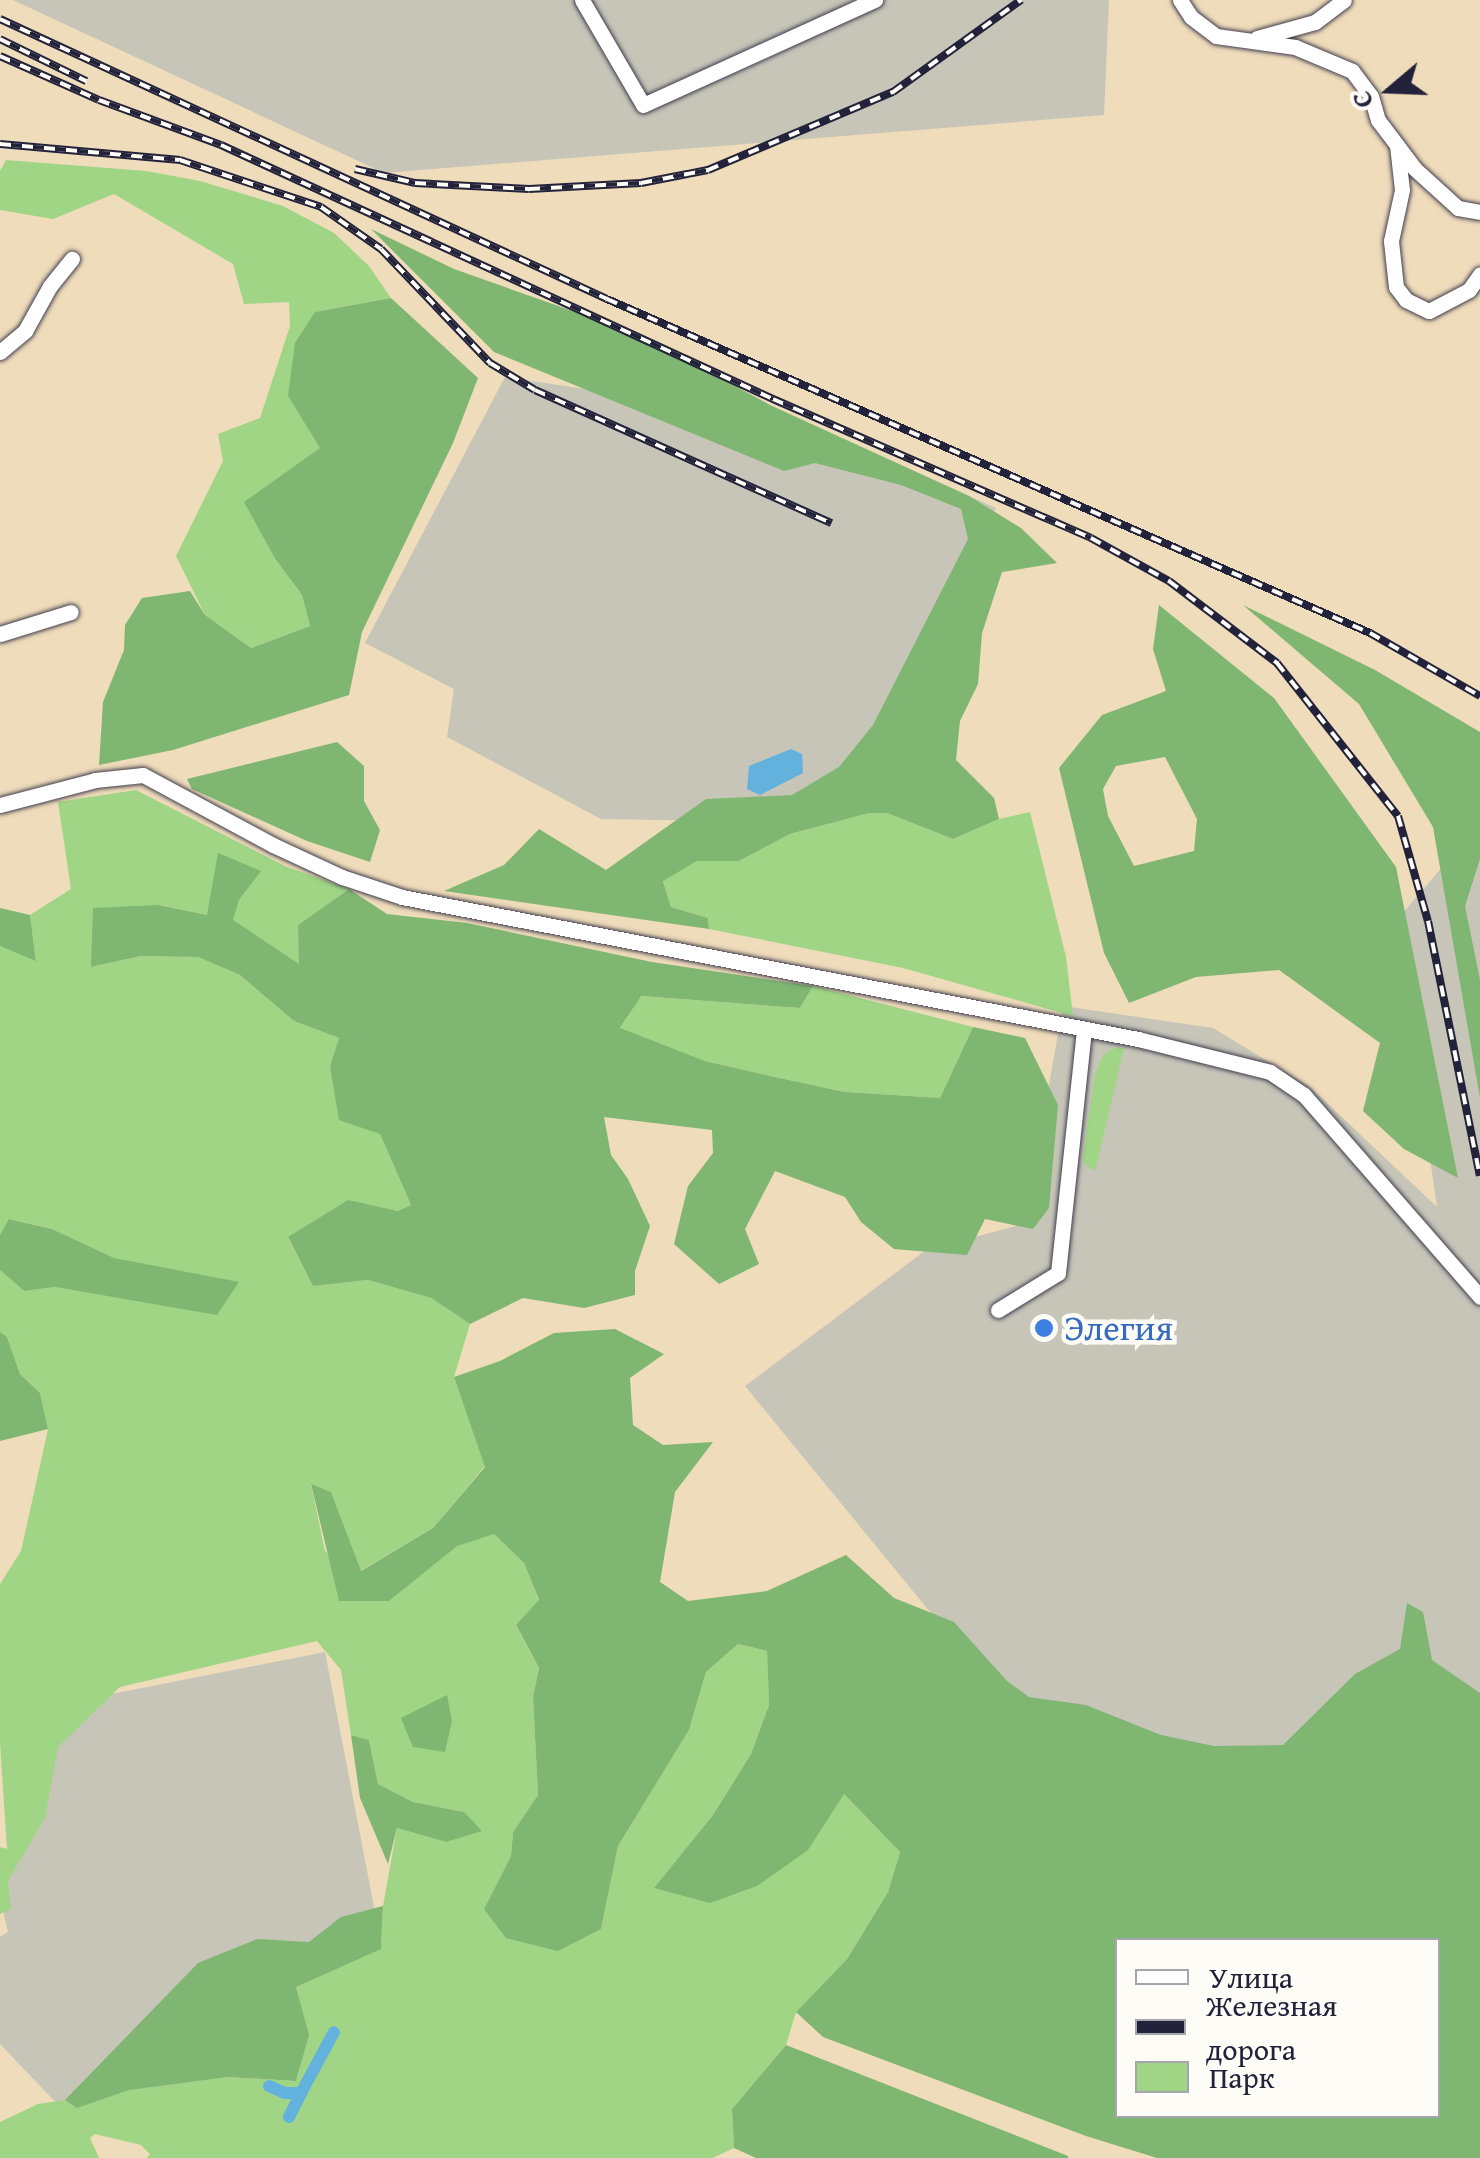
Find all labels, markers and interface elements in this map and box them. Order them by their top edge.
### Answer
north arrow [1340,40,1440,140]
text: С [1339,86,1383,114]
place label: Элегия [1064,1307,1173,1349]
marker: Элегия [1033,1317,1055,1339]
legend [1115,1938,1440,2118]
text: Улица [1209,1955,1293,1999]
text: Железная дорога [1206,1983,1337,2071]
text: Парк [1209,2055,1275,2099]

